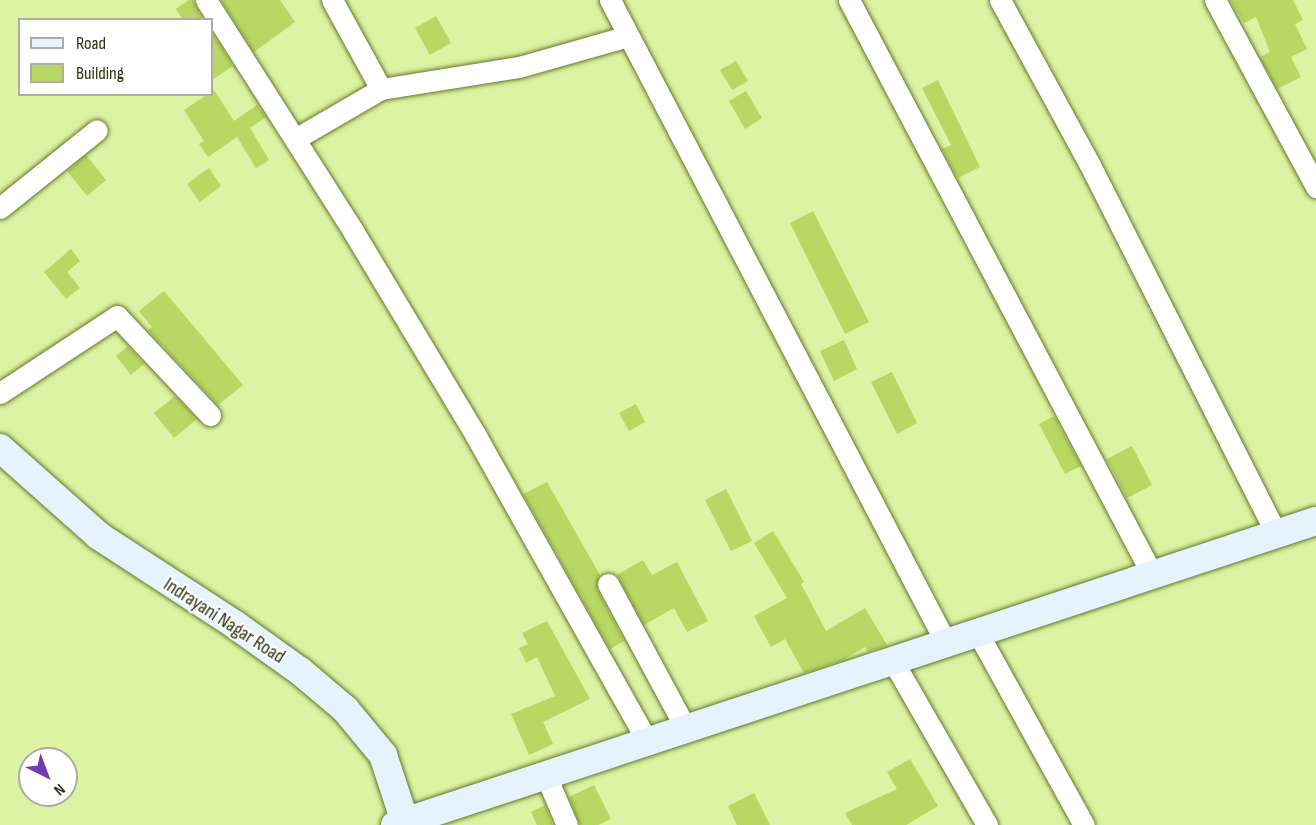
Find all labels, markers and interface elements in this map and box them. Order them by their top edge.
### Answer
legend [18,18,213,96]
text: Road [76,33,106,54]
text: Building [76,63,124,84]
street label: Indrayani Nagar Road [159,573,289,669]
north arrow [18,747,78,807]
text: N [50,779,69,799]

